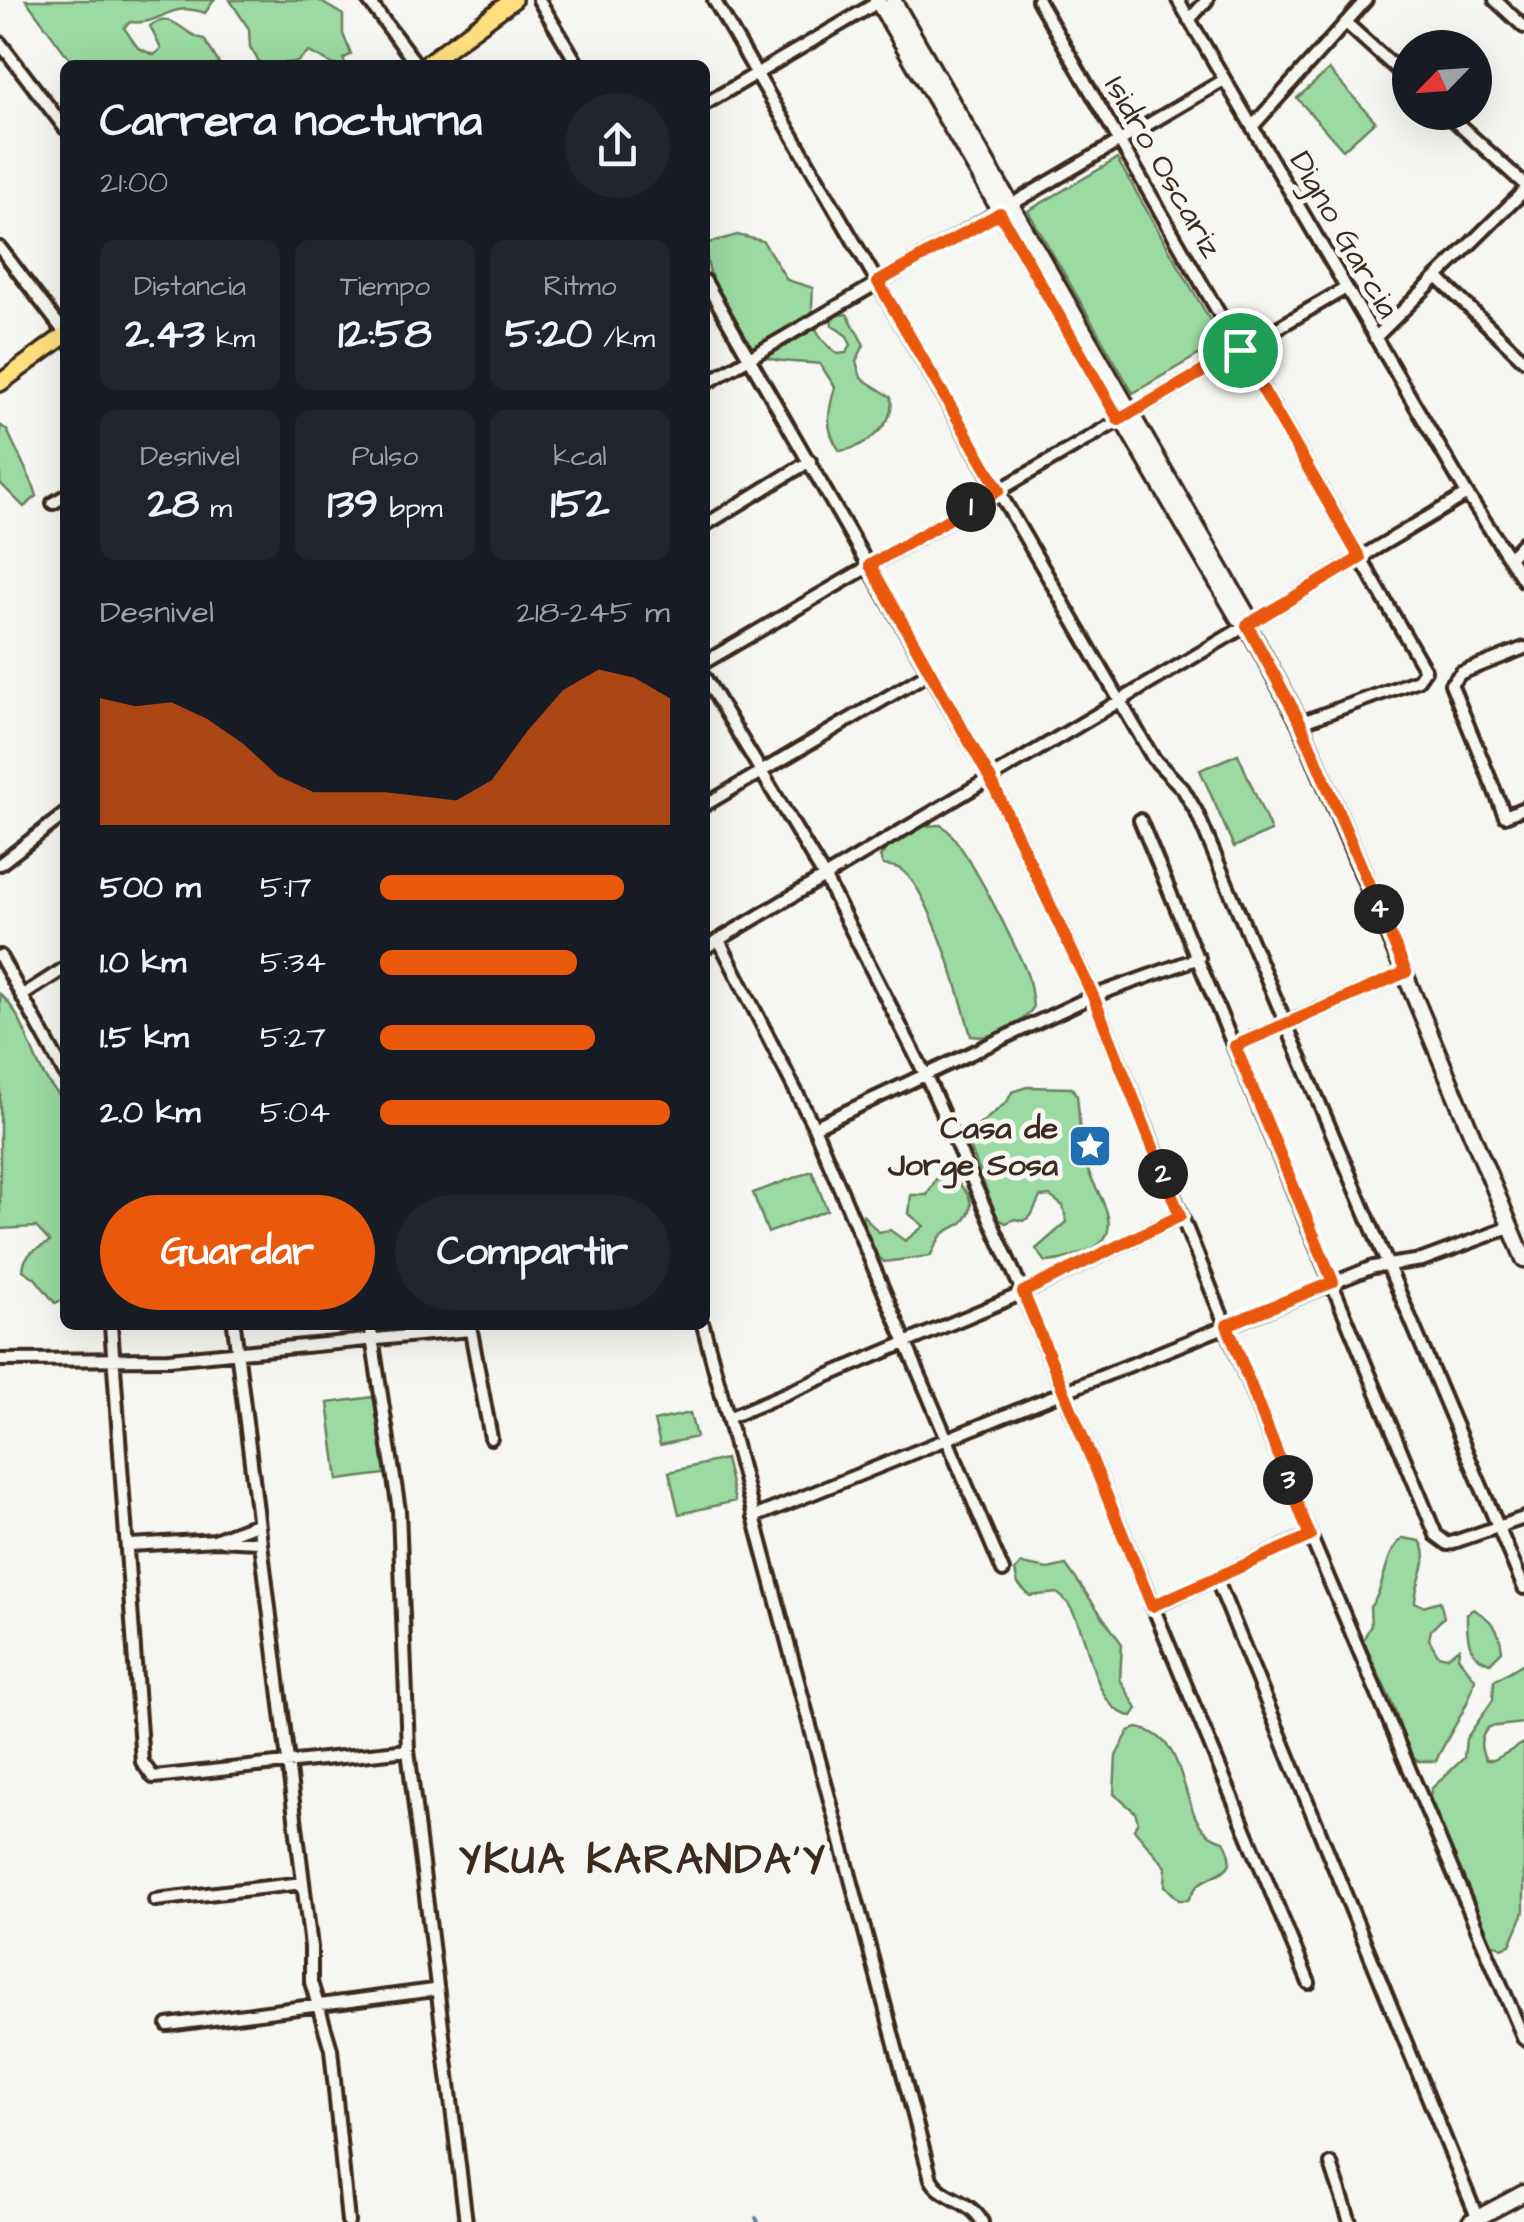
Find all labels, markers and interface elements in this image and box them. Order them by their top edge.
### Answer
north arrow [1392,30,1492,130]
map controls [1392,30,1492,130]
street label: Isidro Oscariz [1093,68,1233,266]
text: Carrera nocturna [100,91,482,153]
button: share [565,93,670,198]
street label: Digno Garcia [1278,143,1410,327]
text: 21:00 [100,160,168,205]
text: Distancia [134,267,246,306]
text: Tiempo [340,267,430,306]
text: Ritmo [543,267,617,306]
text: 2.43 [125,306,205,364]
text: 12:58 [338,306,432,364]
text: 5:20 [505,306,592,364]
pin [1198,308,1283,393]
text: km [205,319,255,358]
text: /km [592,319,655,358]
icon: arrive [1213,323,1268,378]
text: Desnivel [140,437,240,476]
text: Pulso [352,437,418,476]
text: kcal [553,437,607,476]
text: 28 [148,476,199,534]
text: 139 [328,476,378,534]
text: 152 [550,476,610,534]
pin: 1 [946,482,996,532]
text: 1 [969,487,973,526]
text: m [199,489,232,528]
text: bpm [378,489,442,528]
text: Desnivel [100,590,214,635]
text: 218–245 m [516,590,670,635]
text: 500 m [100,865,201,910]
text: 5:17 [260,865,312,910]
pin: 4 [1354,884,1404,934]
text: 4 [1369,889,1389,928]
text: 1.0 km [100,940,186,985]
text: 5:34 [260,940,326,985]
text: 1.5 km [100,1015,189,1060]
text: 5:27 [260,1015,326,1060]
text: 2.0 km [100,1090,200,1135]
text: 5:04 [260,1090,330,1135]
place label: Casa de Jorge Sosa [887,1106,1059,1189]
place icon: Casa de Jorge Sosa [1067,1123,1113,1169]
pin: 2 [1138,1149,1188,1199]
text: 2 [1155,1154,1171,1193]
button: Guardar [100,1195,375,1310]
button: Compartir [395,1195,670,1310]
pin: 3 [1263,1455,1313,1505]
text: 3 [1281,1460,1295,1499]
district label: YKUA KARANDA'Y [458,1832,828,1890]

